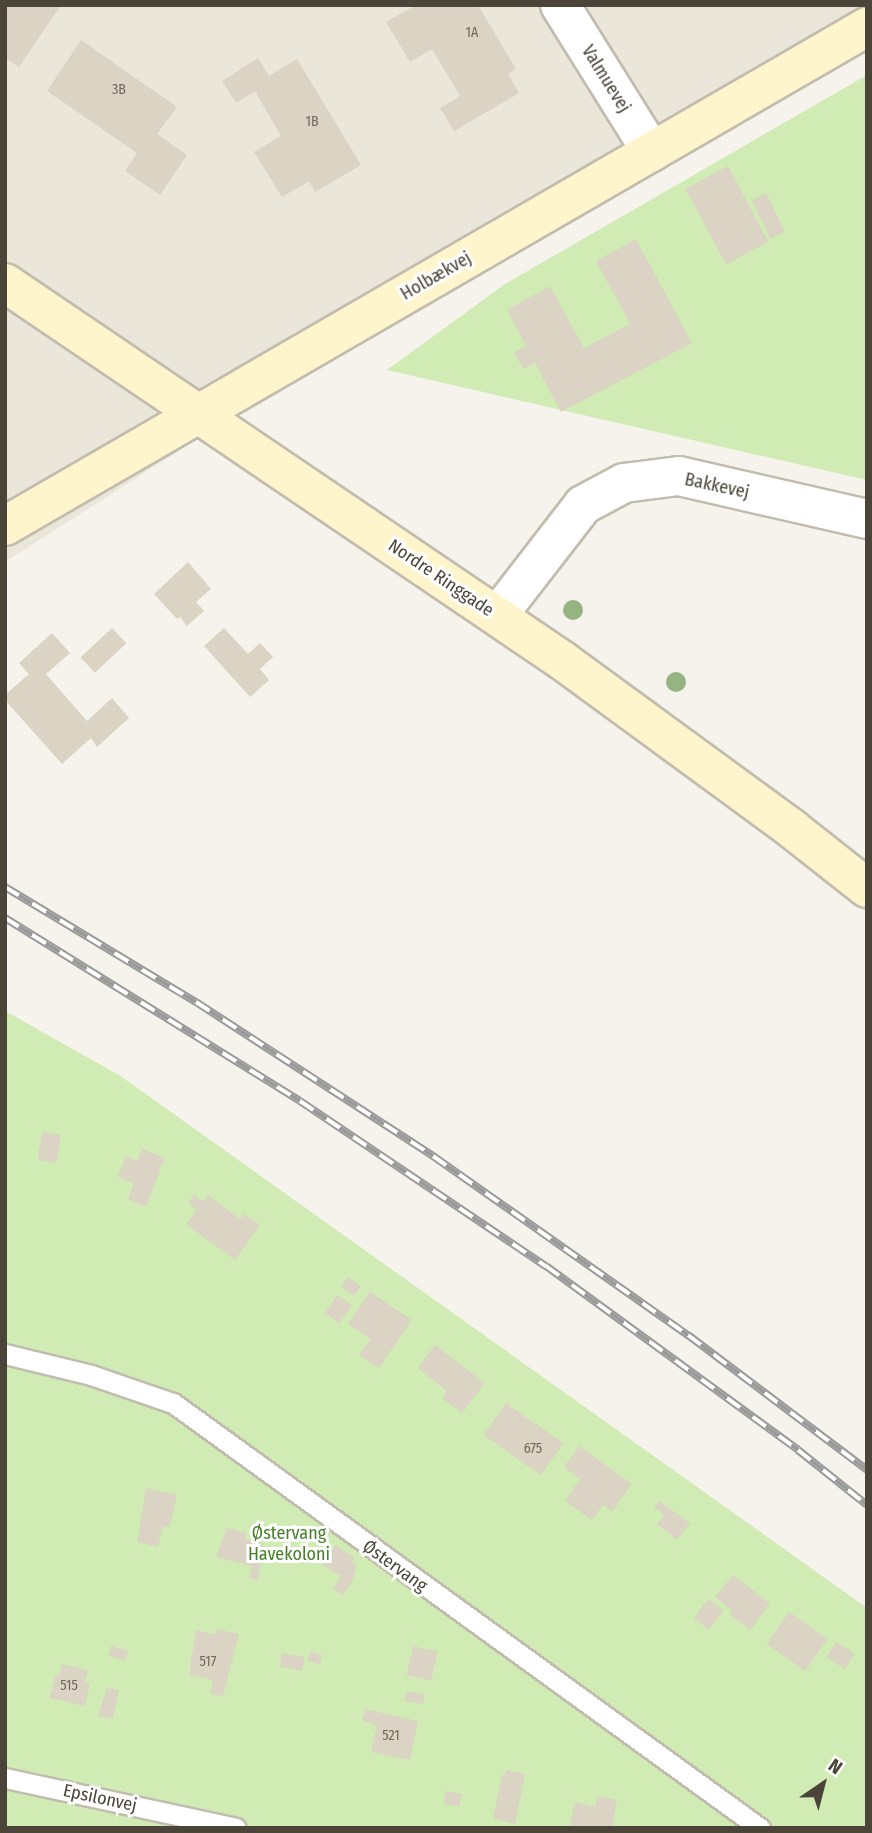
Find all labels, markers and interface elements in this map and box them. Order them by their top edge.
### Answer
house number: 1A [466,25,478,41]
street label: Valmuevej [577,41,635,117]
house number: 3B [112,82,126,98]
house number: 1B [305,114,319,130]
street label: Holbækvej [397,247,475,305]
street label: Bakkevej [683,469,751,503]
street label: Nordre Ringgade [384,535,498,621]
house number: 675 [524,1441,542,1457]
park label: Østervang Havekoloni [248,1523,330,1566]
street label: Østervang [359,1535,431,1597]
house number: 517 [200,1654,216,1670]
house number: 515 [60,1678,78,1694]
house number: 521 [382,1728,400,1744]
north arrow [788,1749,858,1819]
text: N [824,1754,847,1779]
street label: Epsilonvej [61,1780,139,1816]

